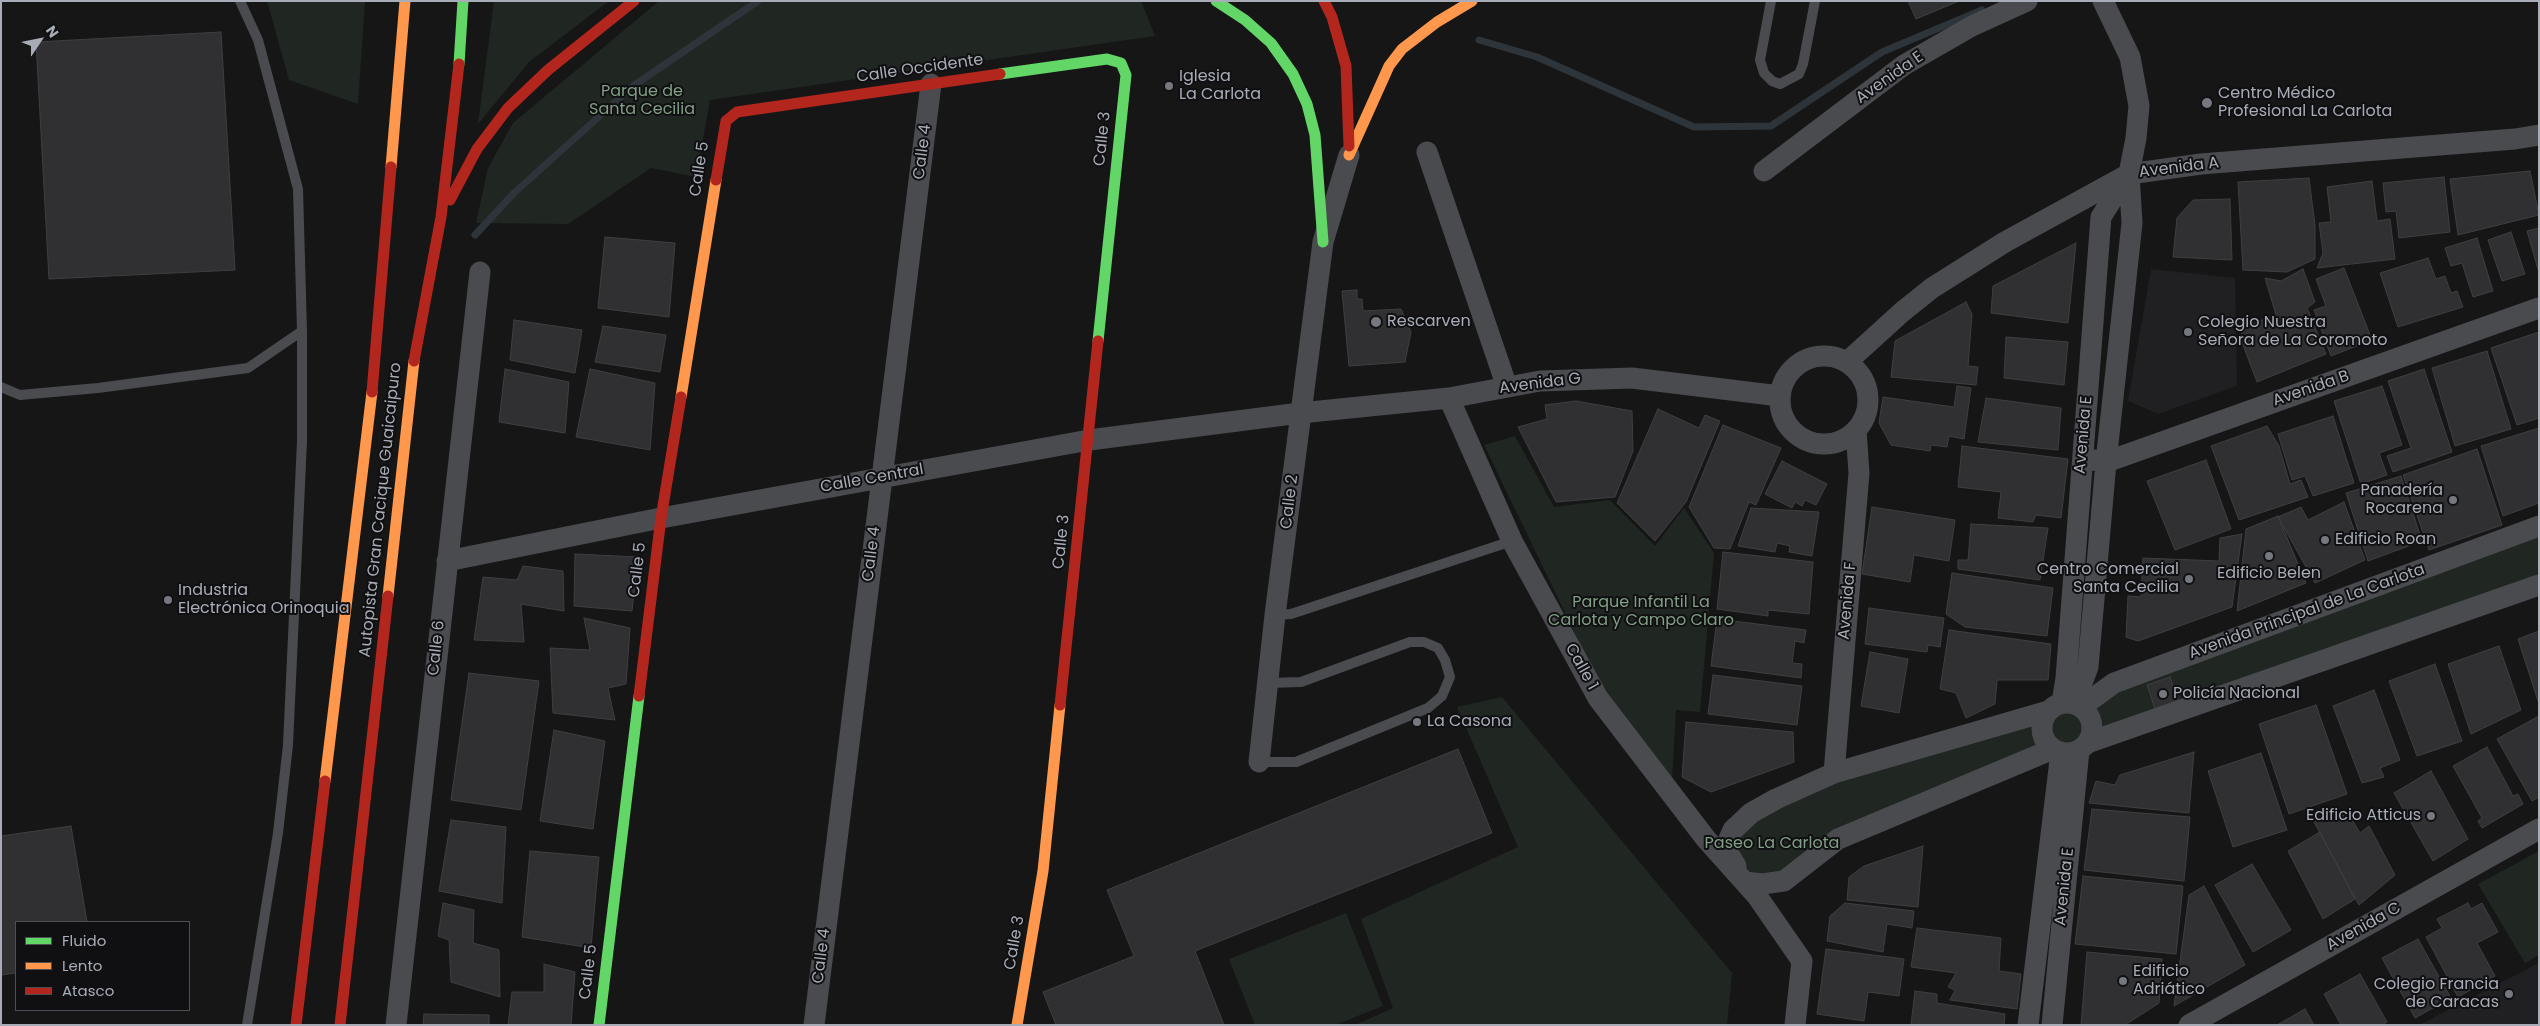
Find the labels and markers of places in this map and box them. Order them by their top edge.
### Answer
place label: Iglesia La Carlota [1179,67,1261,105]
marker: Iglesia La Carlota [1163,80,1175,92]
place label: Centro Médico Profesional La Carlota [2218,84,2392,122]
marker: Centro Médico Profesional La Carlota [2200,96,2214,110]
place label: Rescarven [1387,312,1471,332]
place label: Colegio Nuestra Señora de La Coromoto [2198,313,2387,351]
marker: Rescarven [1369,315,1383,329]
marker: Colegio Nuestra Señora de La Coromoto [2182,326,2194,338]
place label: Panadería Rocarena [2360,481,2443,519]
marker: Panadería Rocarena [2447,494,2459,506]
place label: Edificio Roan [2335,530,2436,550]
marker: Edificio Roan [2319,534,2331,546]
marker: Edificio Belen [2263,550,2275,562]
place label: Centro Comercial Santa Cecilia [2037,560,2179,598]
place label: Edificio Belen [2217,564,2321,584]
marker: Centro Comercial Santa Cecilia [2183,573,2195,585]
place label: Industria Electrónica Orinoquia [178,581,350,619]
marker: Industria Electrónica Orinoquia [162,594,174,606]
place label: Policía Nacional [2173,684,2300,704]
marker: Policía Nacional [2157,688,2169,700]
place label: La Casona [1427,712,1512,732]
marker: La Casona [1411,716,1423,728]
place label: Edificio Atticus [2306,806,2421,826]
marker: Edificio Atticus [2425,810,2437,822]
place label: Edificio Adriático [2133,962,2205,1000]
marker: Edificio Adriático [2117,975,2129,987]
place label: Colegio Francia de Caracas [2374,975,2499,1013]
marker: Colegio Francia de Caracas [2503,988,2515,1000]

